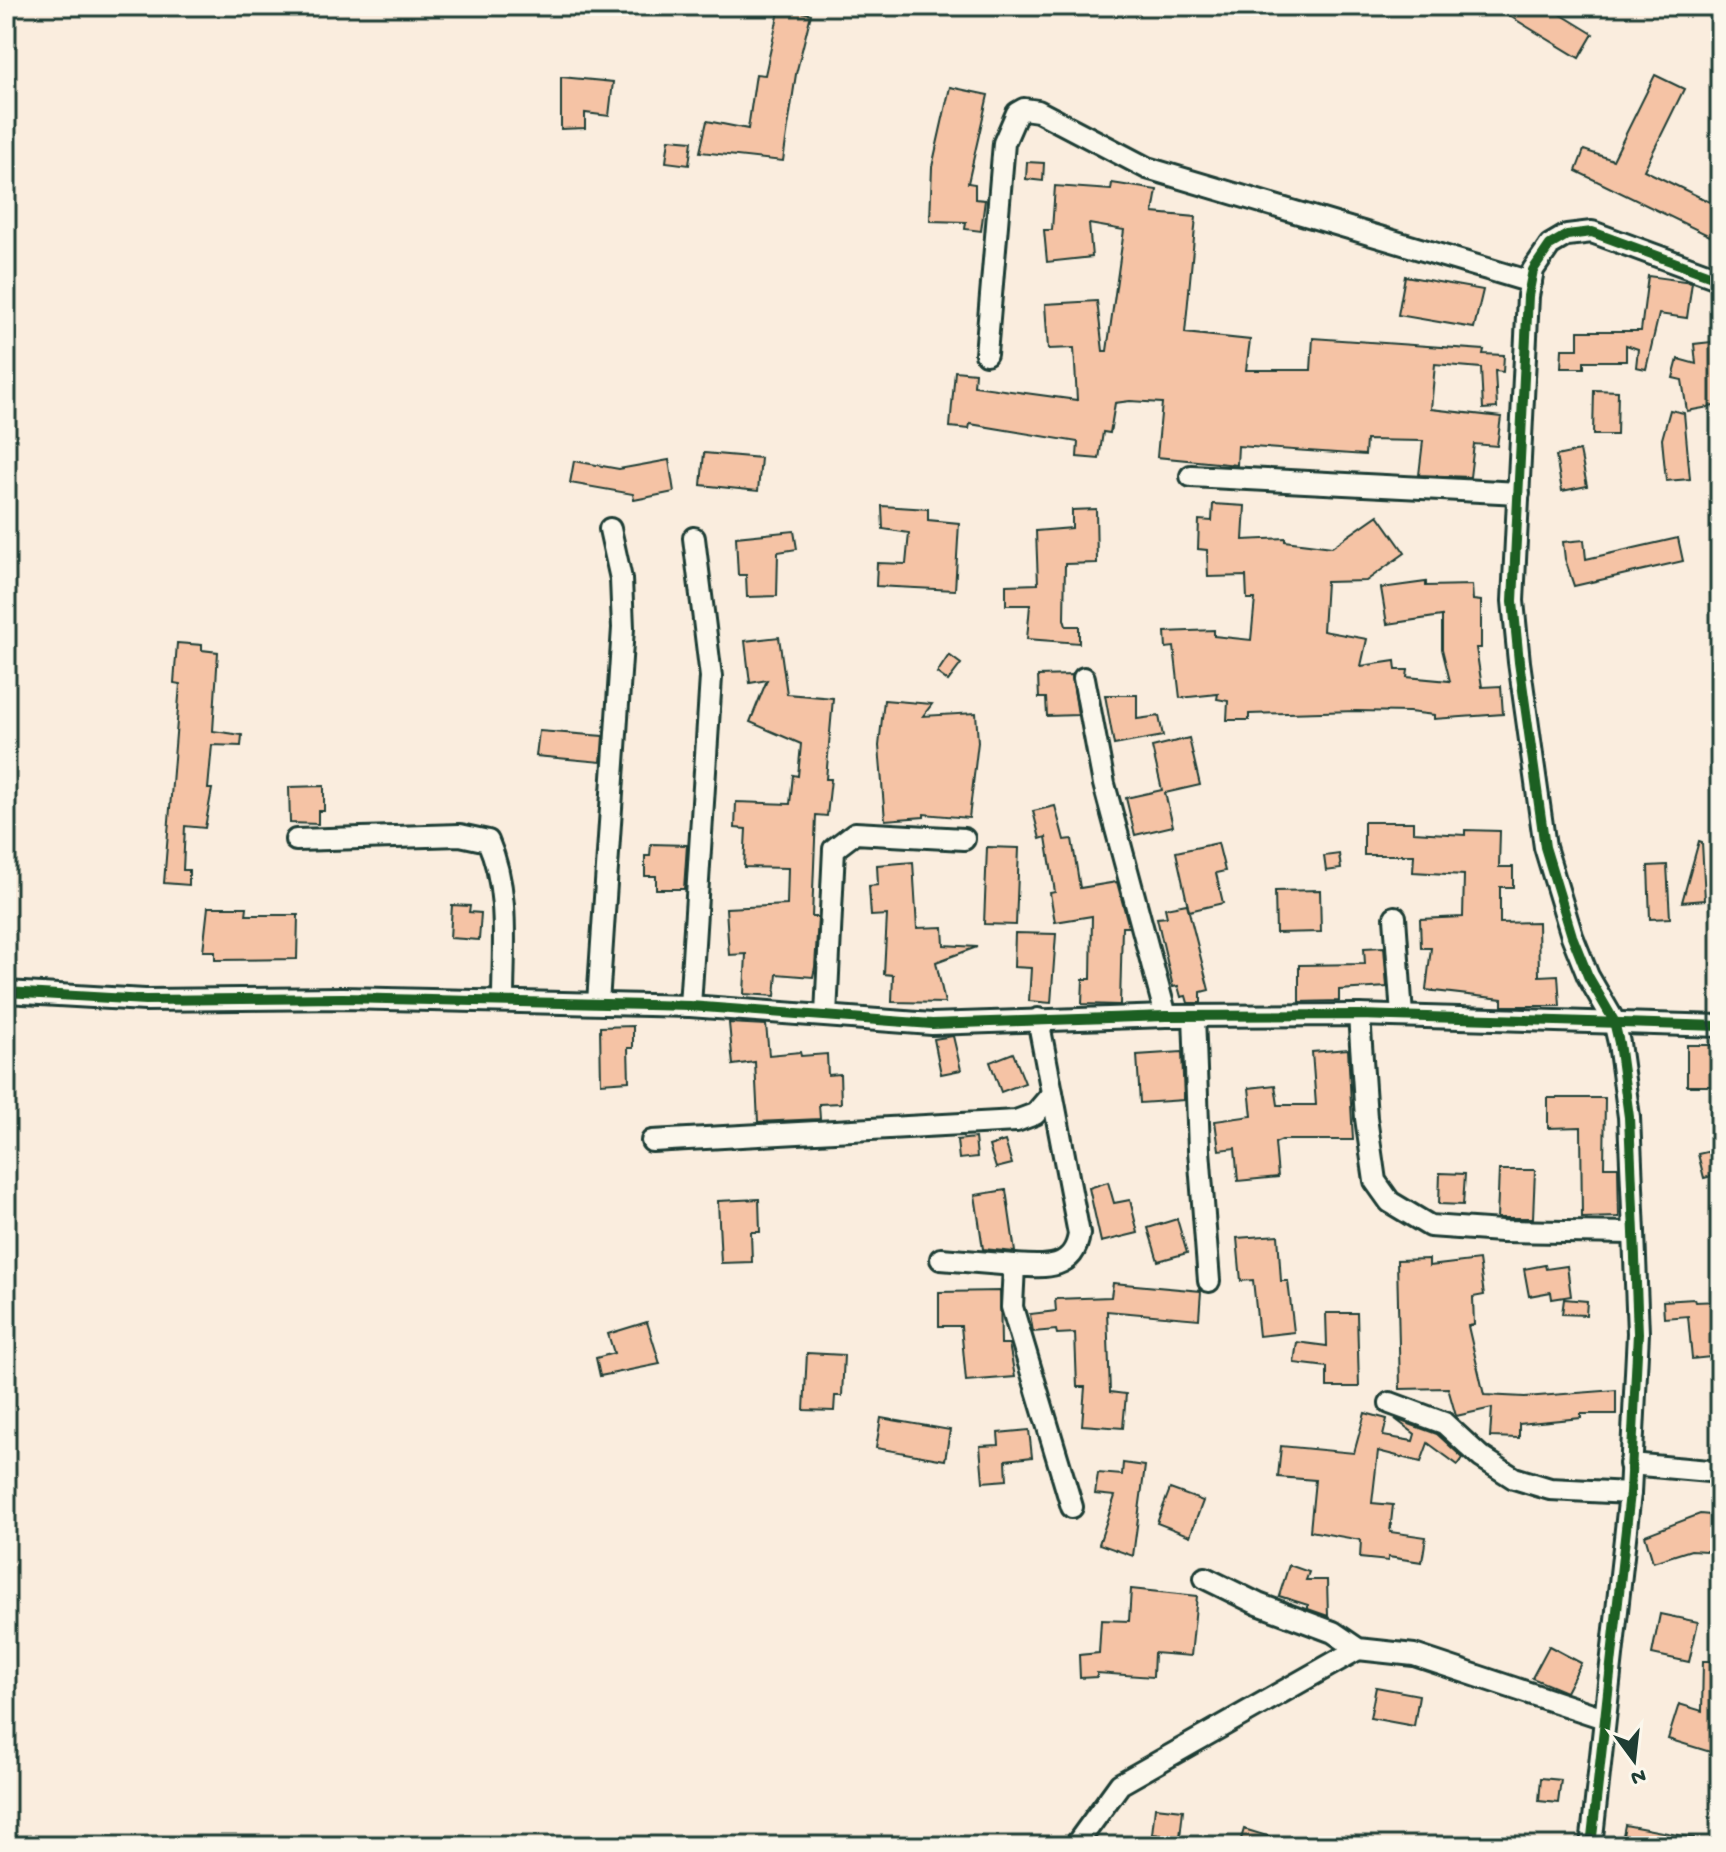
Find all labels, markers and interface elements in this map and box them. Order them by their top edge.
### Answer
north arrow [1594,1720,1674,1800]
text: N [1628,1761,1648,1790]

